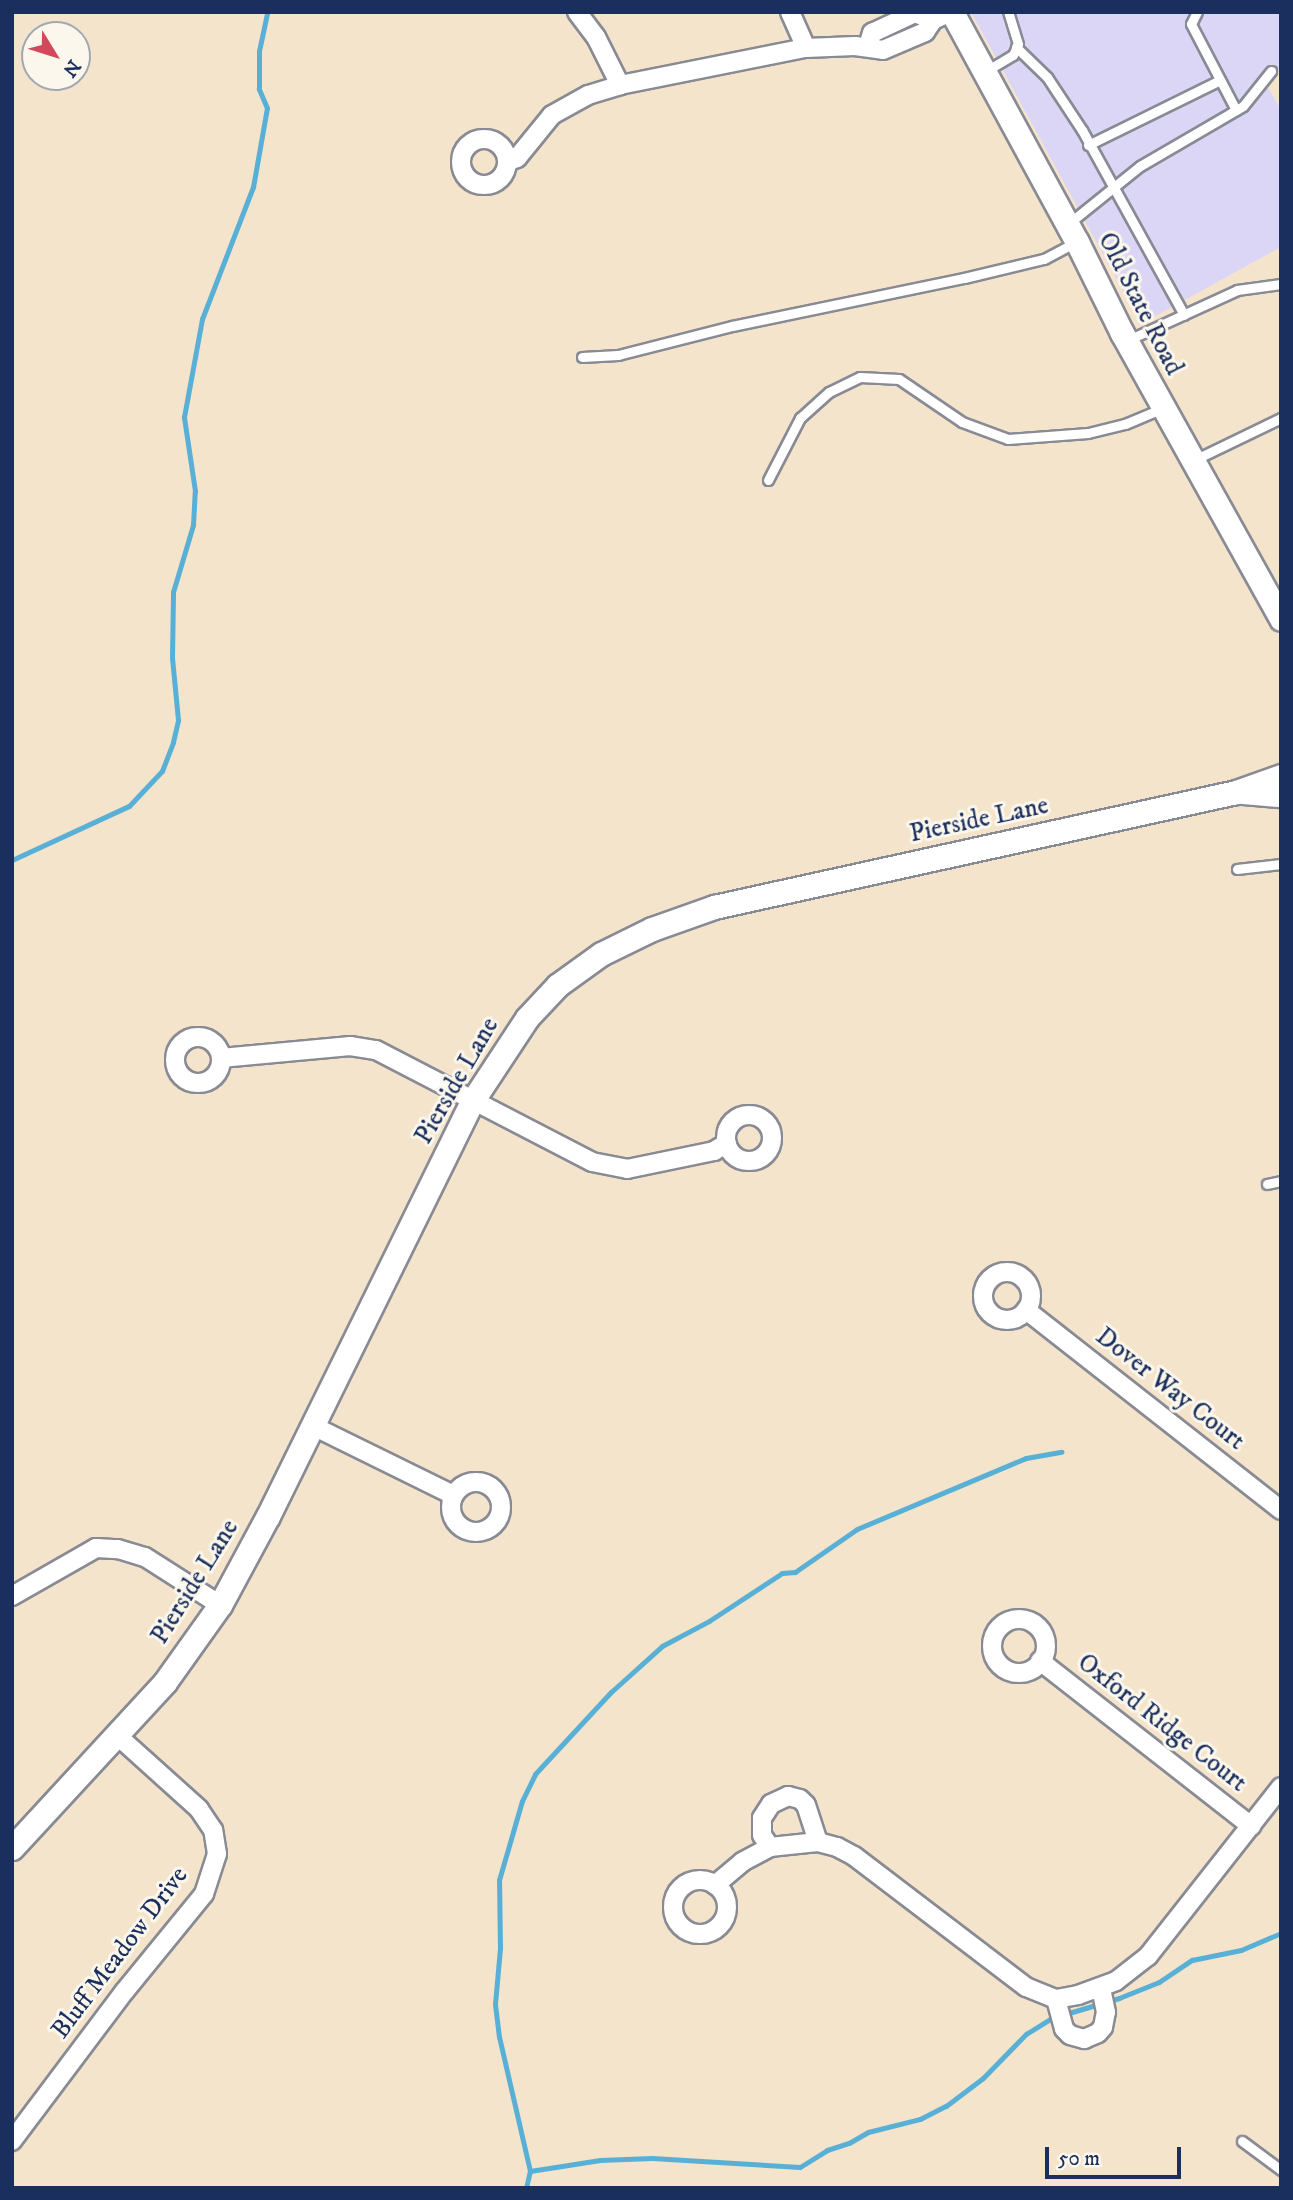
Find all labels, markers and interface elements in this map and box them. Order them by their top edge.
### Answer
north arrow [21,21,91,91]
text: N [58,55,85,81]
street label: Old State Road [1091,227,1189,381]
street label: Pierside Lane [907,790,1051,850]
street label: Pierside Lane [408,1012,506,1150]
street label: Dover Way Court [1089,1321,1251,1457]
street label: Pierside Lane [144,1514,246,1650]
street label: Oxford Ridge Court [1071,1647,1253,1799]
street label: Bluff Meadow Drive [45,1861,195,2045]
scale bar [1048,2134,1184,2178]
text: 50 m [1058,2146,1100,2172]

